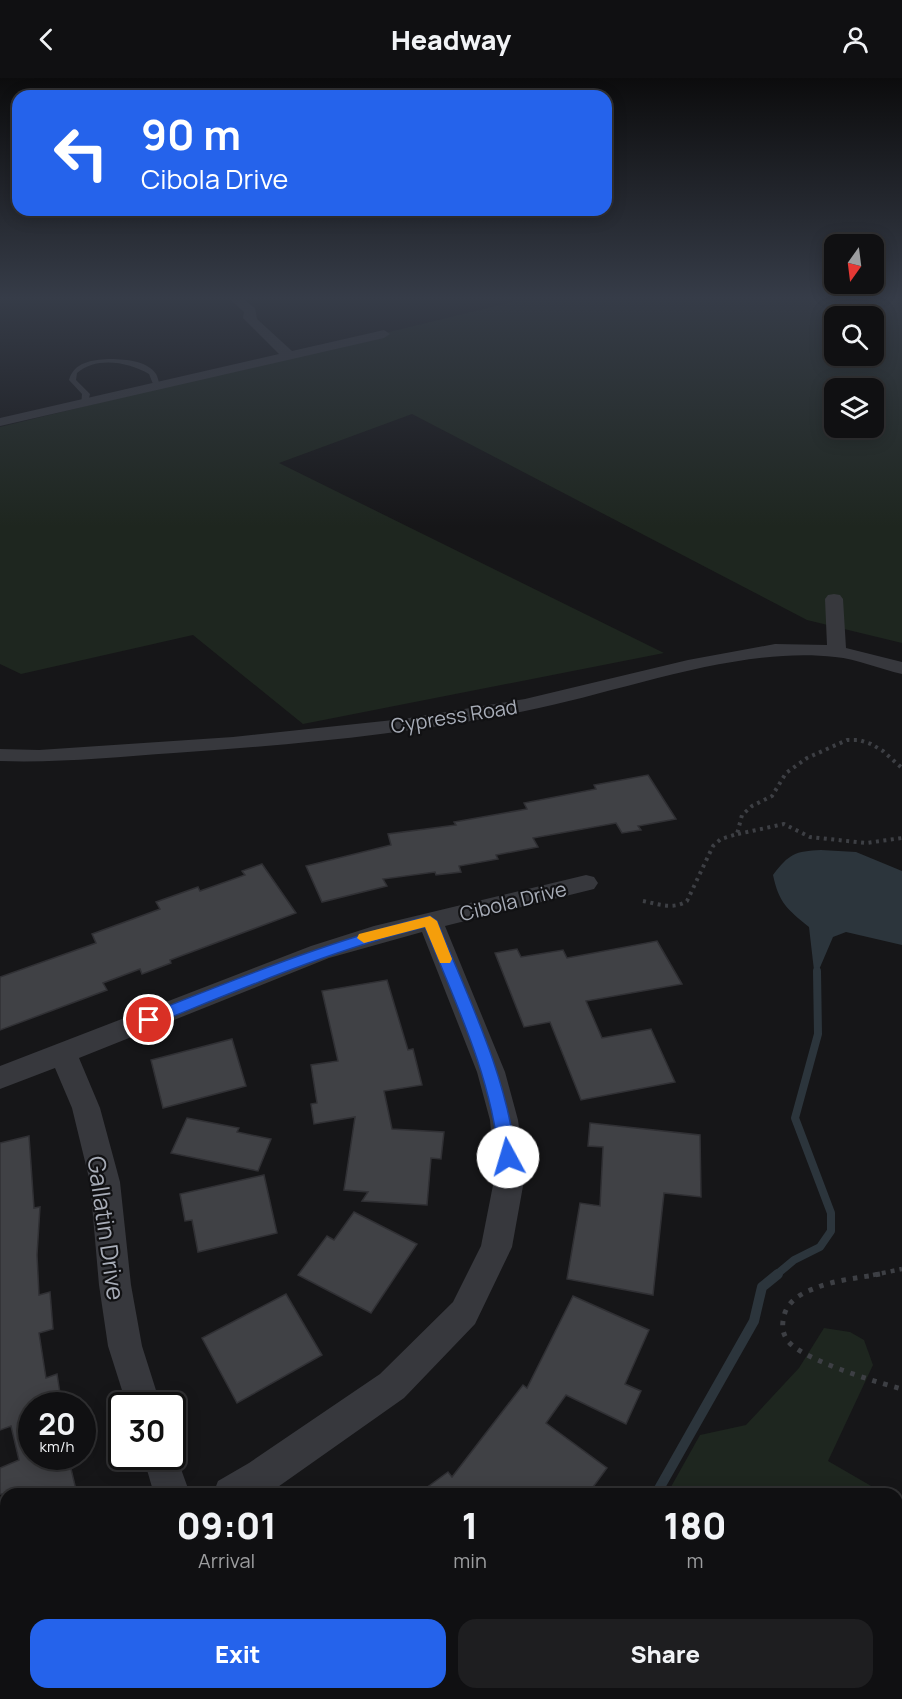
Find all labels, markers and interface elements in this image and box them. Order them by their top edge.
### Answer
text: Headway [391,21,511,58]
icon: back [30,23,63,56]
icon: person [839,23,872,56]
text: 90 m [141,105,241,163]
icon: left [42,114,120,192]
text: Cibola Drive [141,160,288,197]
north arrow [824,234,884,294]
map controls [824,234,884,438]
button: search [824,306,884,366]
button: layers [824,378,884,438]
street label: Cypress Road [389,693,519,739]
street label: Cibola Drive [457,875,569,927]
pin [123,994,174,1045]
icon: arrive [132,1003,165,1036]
position arrow [476,1125,540,1189]
street label: Gallatin Drive [81,1154,133,1302]
speed limit sign: 30 [108,1392,186,1470]
text: 20 [38,1403,76,1444]
text: km/h [40,1436,74,1457]
text: 09:01 [177,1501,277,1550]
text: 1 [462,1501,478,1550]
text: 180 [663,1501,726,1550]
text: Arrival [198,1547,255,1574]
text: min [453,1547,487,1574]
text: m [686,1547,703,1574]
button: Exit [30,1619,446,1688]
button: Share [458,1619,873,1688]

